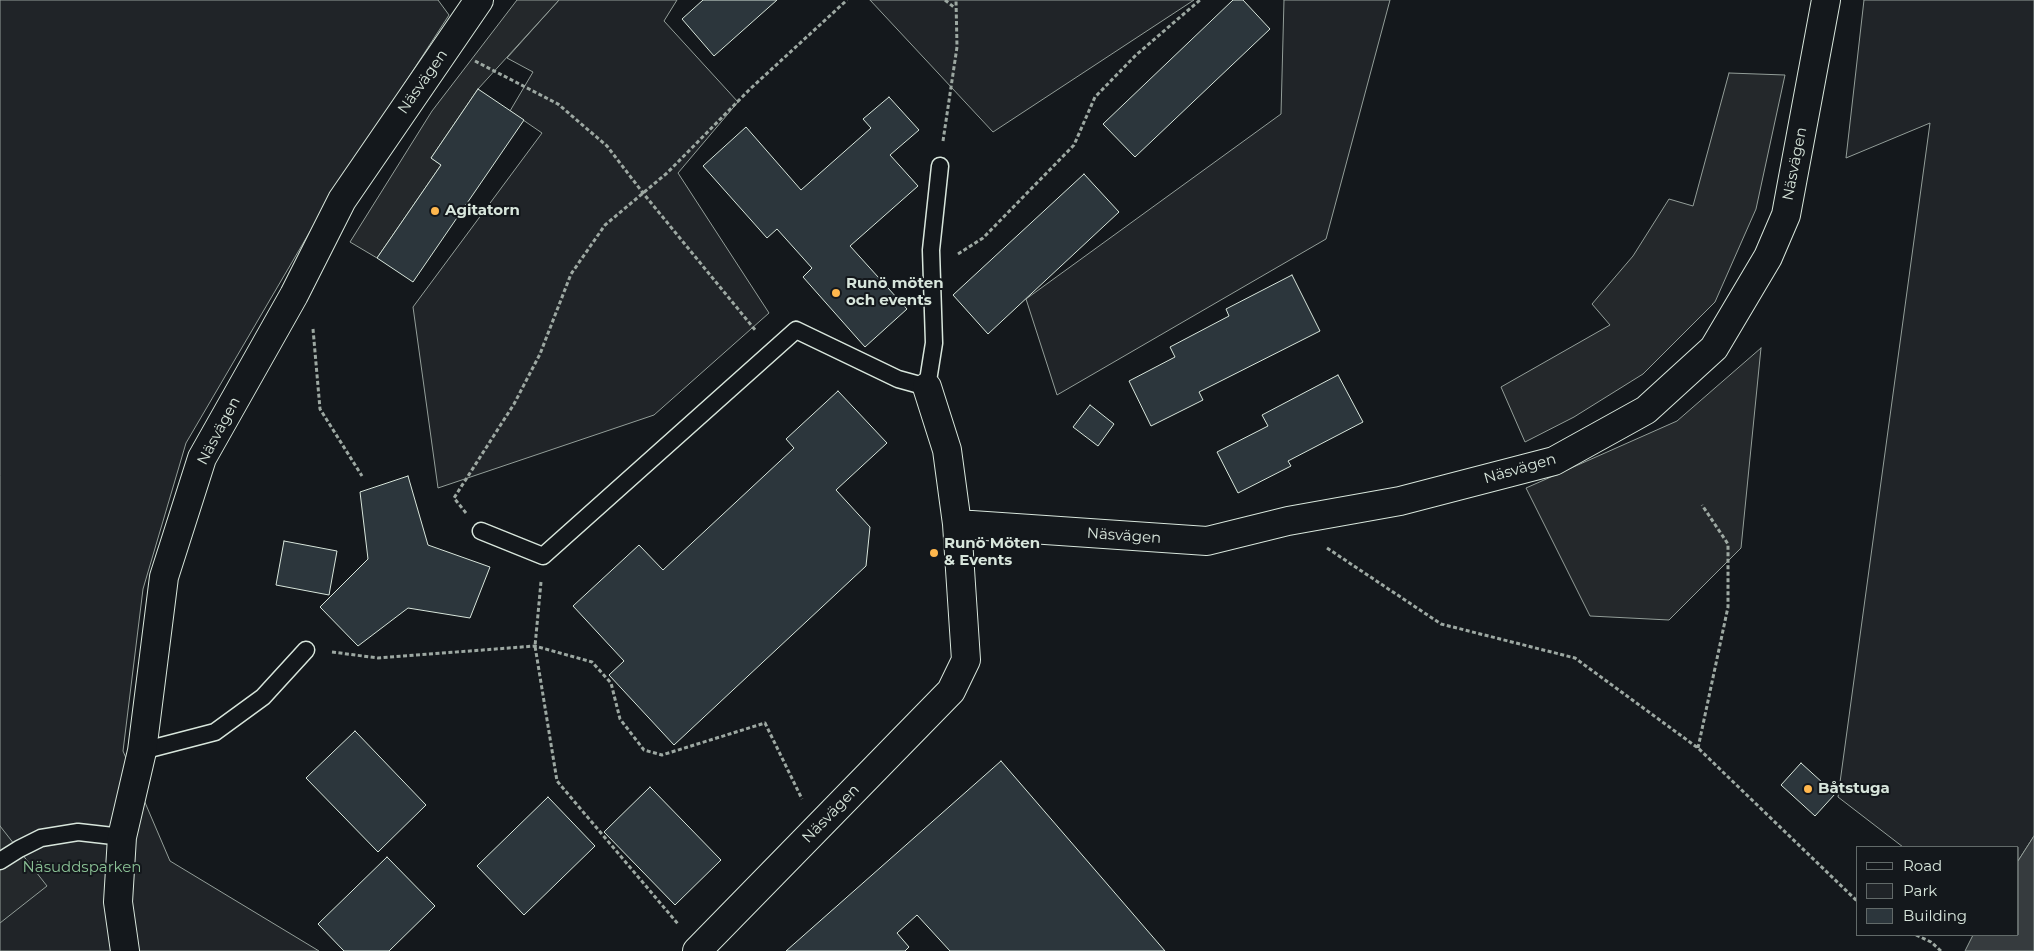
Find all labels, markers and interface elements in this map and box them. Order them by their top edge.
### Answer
street label: Näsvägen [394,46,452,118]
street label: Näsvägen [1779,126,1811,202]
place label: Agitatorn [445,202,520,220]
marker: Agitatorn [429,205,441,217]
place label: Runö möten och events [846,275,944,310]
marker: Runö möten och events [830,287,842,299]
street label: Näsvägen [194,394,244,468]
street label: Näsvägen [1482,450,1558,488]
street label: Näsvägen [1086,524,1162,548]
place label: Runö Möten & Events [944,535,1040,570]
marker: Runö Möten & Events [928,547,940,559]
place label: Båtstuga [1818,780,1890,798]
street label: Näsvägen [799,781,863,847]
marker: Båtstuga [1802,783,1814,795]
legend [1856,846,2019,936]
text: Road [1903,856,1942,875]
park label: Näsuddsparken [23,859,141,877]
text: Park [1903,881,1937,900]
text: Building [1903,906,1967,925]

